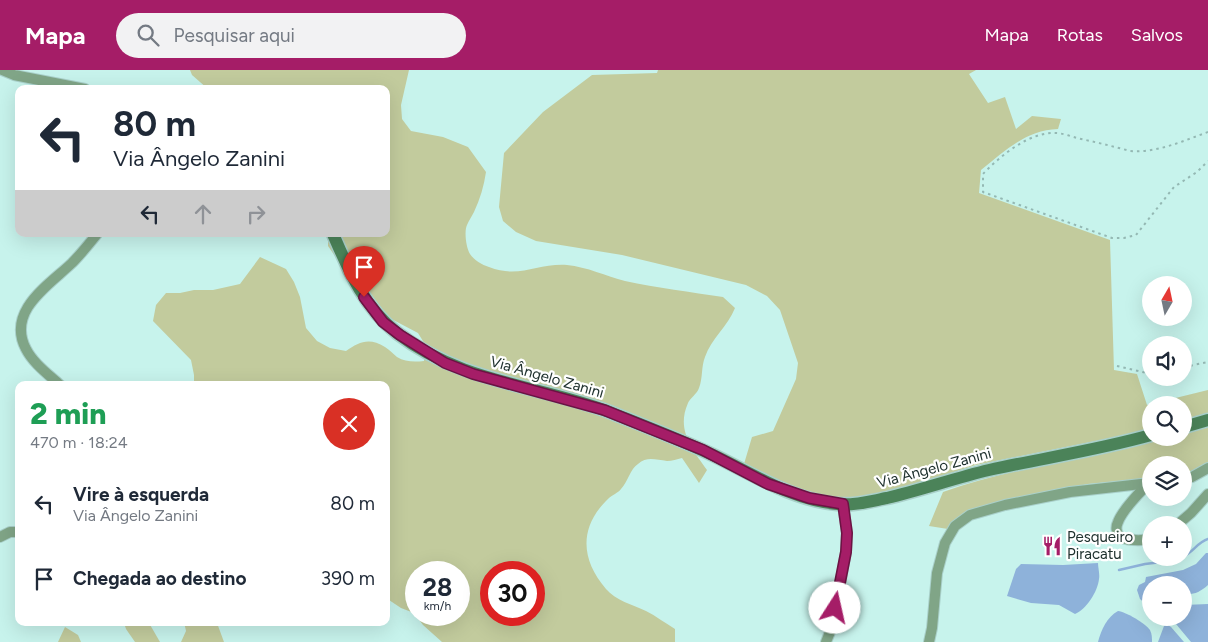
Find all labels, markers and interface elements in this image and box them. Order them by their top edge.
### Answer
search box [116,13,466,58]
text: Mapa [25,21,86,50]
icon: search [134,21,162,49]
text: Pesquisar aqui [174,24,295,47]
text: Mapa [985,24,1029,46]
text: Rotas [1057,24,1103,46]
text: Salvos [1131,24,1183,46]
text: 80 m [113,103,196,145]
icon: left [30,105,95,170]
text: Via Ângelo Zanini [113,145,285,172]
icon: left [136,200,164,228]
icon: ahead [189,200,217,228]
icon: right [242,200,270,228]
pin [343,246,385,297]
icon: arrive [350,253,378,281]
north arrow [1142,276,1192,326]
map controls [1142,276,1192,626]
button: sound [1142,336,1192,386]
street label: Via Ângelo Zanini [488,352,606,402]
text: 2 min [30,395,107,432]
button: search [1142,396,1192,446]
button: close [323,398,375,450]
text: 470 m · 18:24 [30,433,128,452]
street label: Via Ângelo Zanini [875,444,993,492]
button: layers [1142,456,1192,506]
text: Vire à esquerda [73,483,209,506]
icon: left [30,490,58,518]
text: 80 m [330,492,375,515]
text: Via Ângelo Zanini [73,506,198,525]
button: + [1142,516,1192,566]
place label: Pesqueiro Piracatu [1067,528,1133,563]
restaurant icon: Pesqueiro Piracatu [1041,535,1063,557]
speed limit sign: 30 [480,561,545,626]
icon: arrive [30,565,58,593]
text: Chegada ao destino [73,567,246,590]
text: 390 m [321,567,375,590]
text: 28 [423,572,452,602]
button: − [1142,576,1192,626]
position arrow [808,581,860,633]
text: km/h [424,599,451,613]

